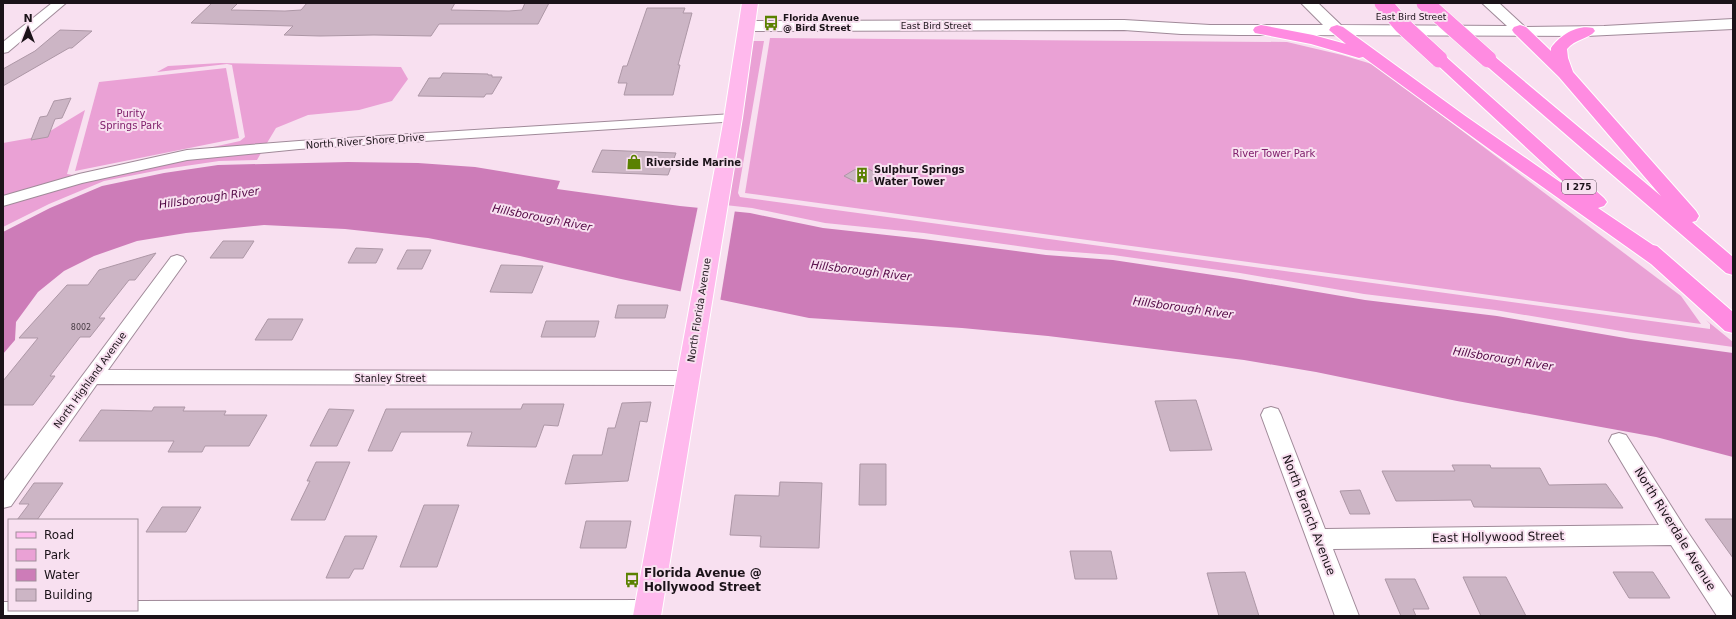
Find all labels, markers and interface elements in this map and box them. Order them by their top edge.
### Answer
north arrow [8,8,48,48]
text: N [23,12,33,25]
street label: East Bird Street [1376,12,1447,22]
place label: Florida Avenue @ Bird Street [783,13,859,33]
bus stop icon: Florida Avenue @ Bird Street [762,14,780,32]
street label: East Bird Street [901,21,972,31]
park label: Purity Springs Park [100,108,162,131]
street label: North River Shore Drive [305,131,425,151]
park label: River Tower Park [1233,148,1316,159]
shop icon: Riverside Marine [625,153,643,171]
place label: Riverside Marine [646,157,741,168]
place label: Sulphur Springs Water Tower [874,164,965,187]
building icon: Sulphur Springs Water Tower [853,166,871,184]
road number: I 275 [1562,180,1596,194]
water label: Hillsborough River [158,184,261,211]
water label: Hillsborough River [491,202,594,234]
street label: North Florida Avenue [685,257,713,363]
water label: Hillsborough River [810,258,913,284]
water label: Hillsborough River [1132,295,1235,322]
house number: 8002 [71,323,91,332]
street label: North Highland Avenue [51,330,129,430]
water label: Hillsborough River [1452,345,1555,374]
street label: Stanley Street [354,373,426,384]
street label: North Branch Avenue [1280,453,1338,577]
street label: North Riverdale Avenue [1631,465,1719,593]
legend [8,519,138,611]
text: Road [44,528,74,542]
street label: East Hollywood Street [1432,529,1565,545]
text: Park [44,548,70,562]
place label: Florida Avenue @ Hollywood Street [644,566,762,594]
text: Water [44,568,80,582]
bus stop icon: Florida Avenue @ Hollywood Street [623,571,641,589]
text: Building [44,588,93,602]

